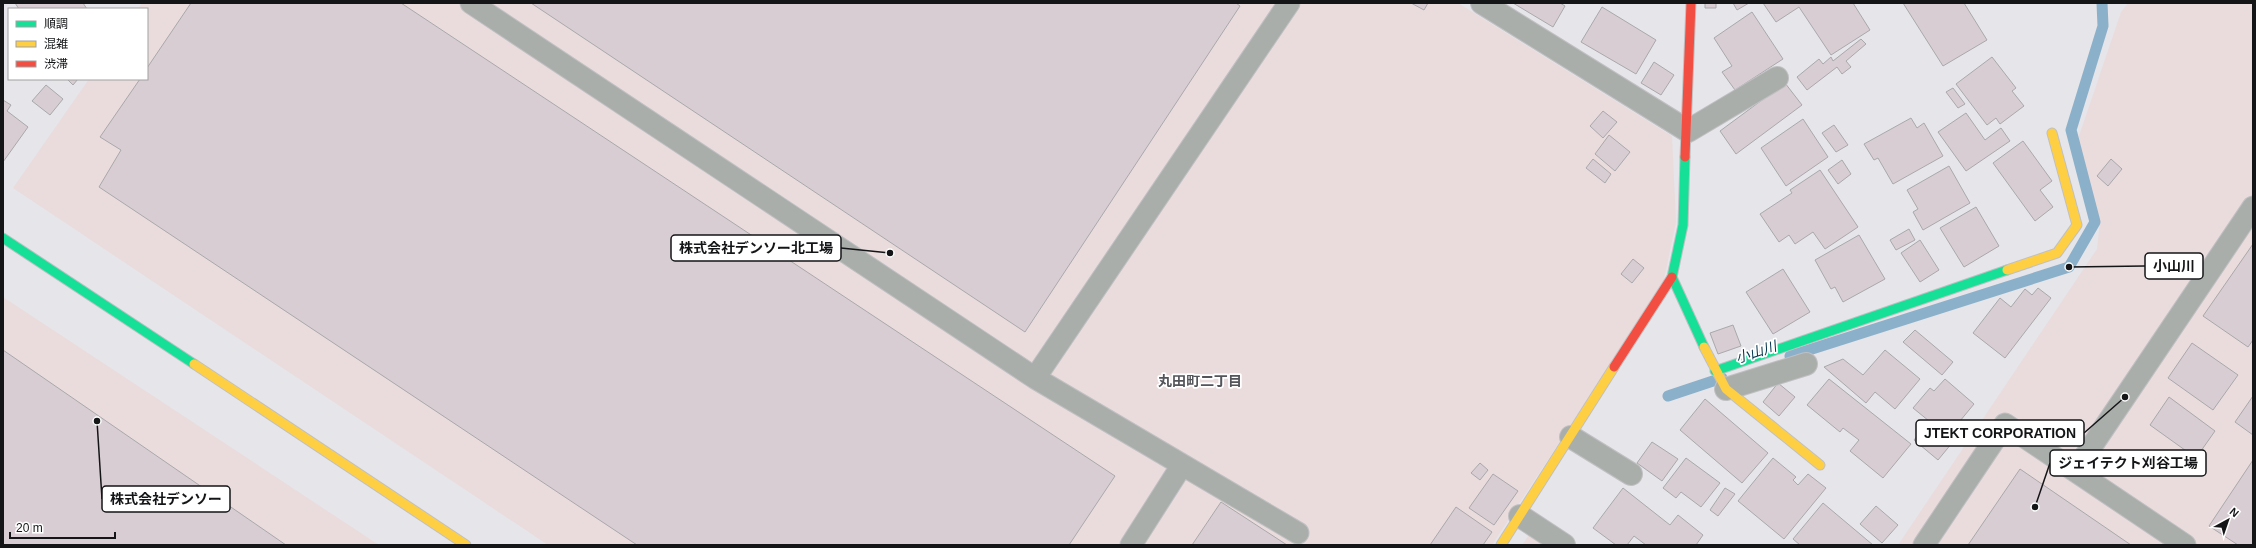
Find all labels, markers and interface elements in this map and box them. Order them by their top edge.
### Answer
legend [8,8,148,80]
text: 順調 [44,17,68,31]
text: 混雑 [44,37,68,51]
text: 渋滞 [44,57,68,71]
callout: 株式会社デンソー北工場 [671,235,841,261]
text: 株式会社デンソー北工場 [679,240,833,256]
callout: 小山川 [2145,253,2203,279]
text: 小山川 [2153,258,2195,274]
water label: 小山川 [1734,337,1780,366]
district label: 丸田町二丁目 [1158,373,1242,389]
callout: JTEKT CORPORATION [1916,420,2084,446]
text: JTEKT CORPORATION [1924,425,2076,441]
callout: ジェイテクト刈谷工場 [2050,450,2206,476]
text: ジェイテクト刈谷工場 [2058,455,2198,471]
callout: 株式会社デンソー [102,486,230,512]
text: 株式会社デンソー [110,491,222,507]
north arrow [2208,500,2248,540]
text: N [2228,505,2241,520]
scale bar [10,514,115,540]
text: 20 m [16,521,43,535]

